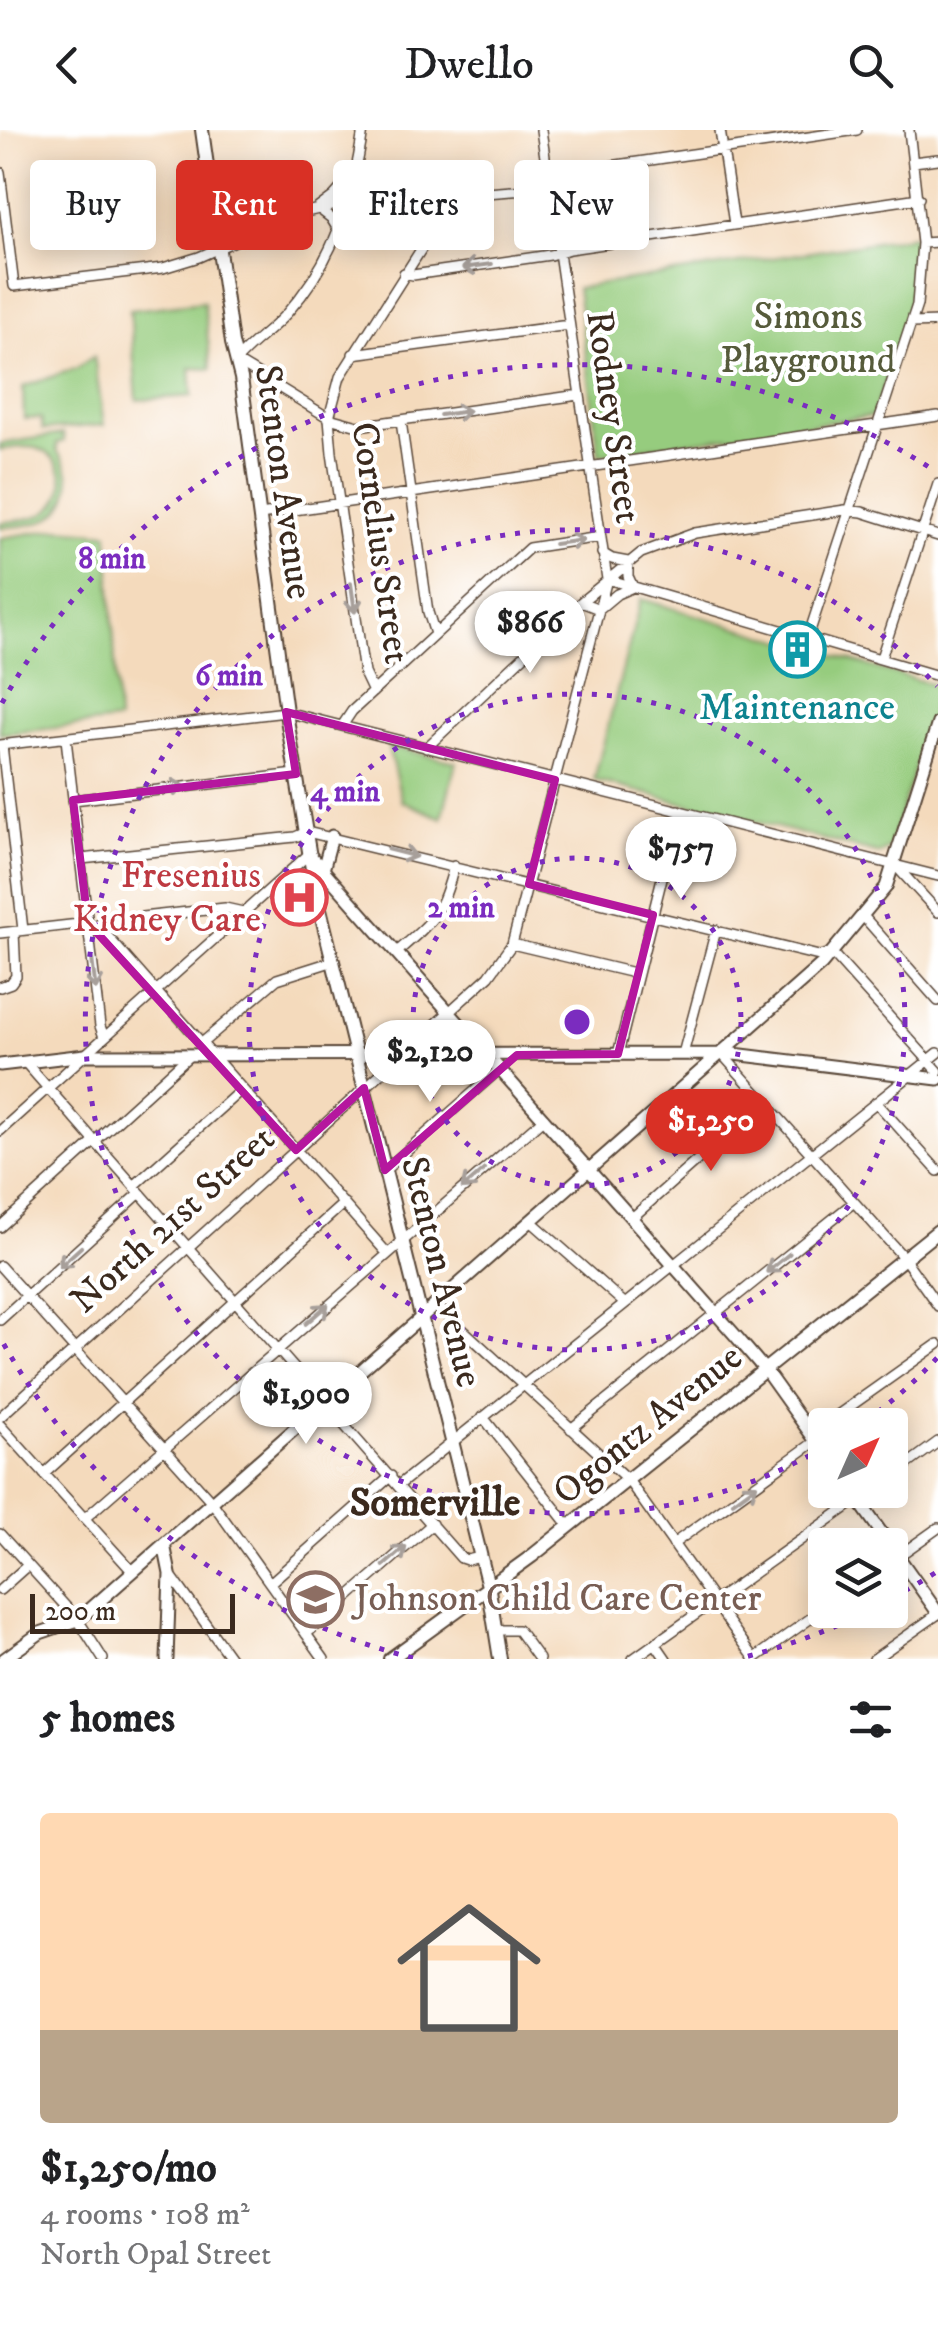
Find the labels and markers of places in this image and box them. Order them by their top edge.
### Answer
pin: $866 [471,591,589,676]
building icon: Maintenance [767,620,827,680]
place label: Maintenance [699,684,895,732]
pin: $757 [622,817,740,902]
place label: Fresenius Kidney Care [73,852,261,944]
hospital icon: Fresenius Kidney Care [270,868,330,928]
centre of rings [559,1004,595,1040]
pin: $2,120 [349,1020,511,1105]
pin: $1,250 [630,1089,792,1174]
pin: $1,900 [225,1362,387,1447]
school or university icon: Johnson Child Care Center [285,1569,345,1629]
place label: Johnson Child Care Center [351,1575,761,1623]

